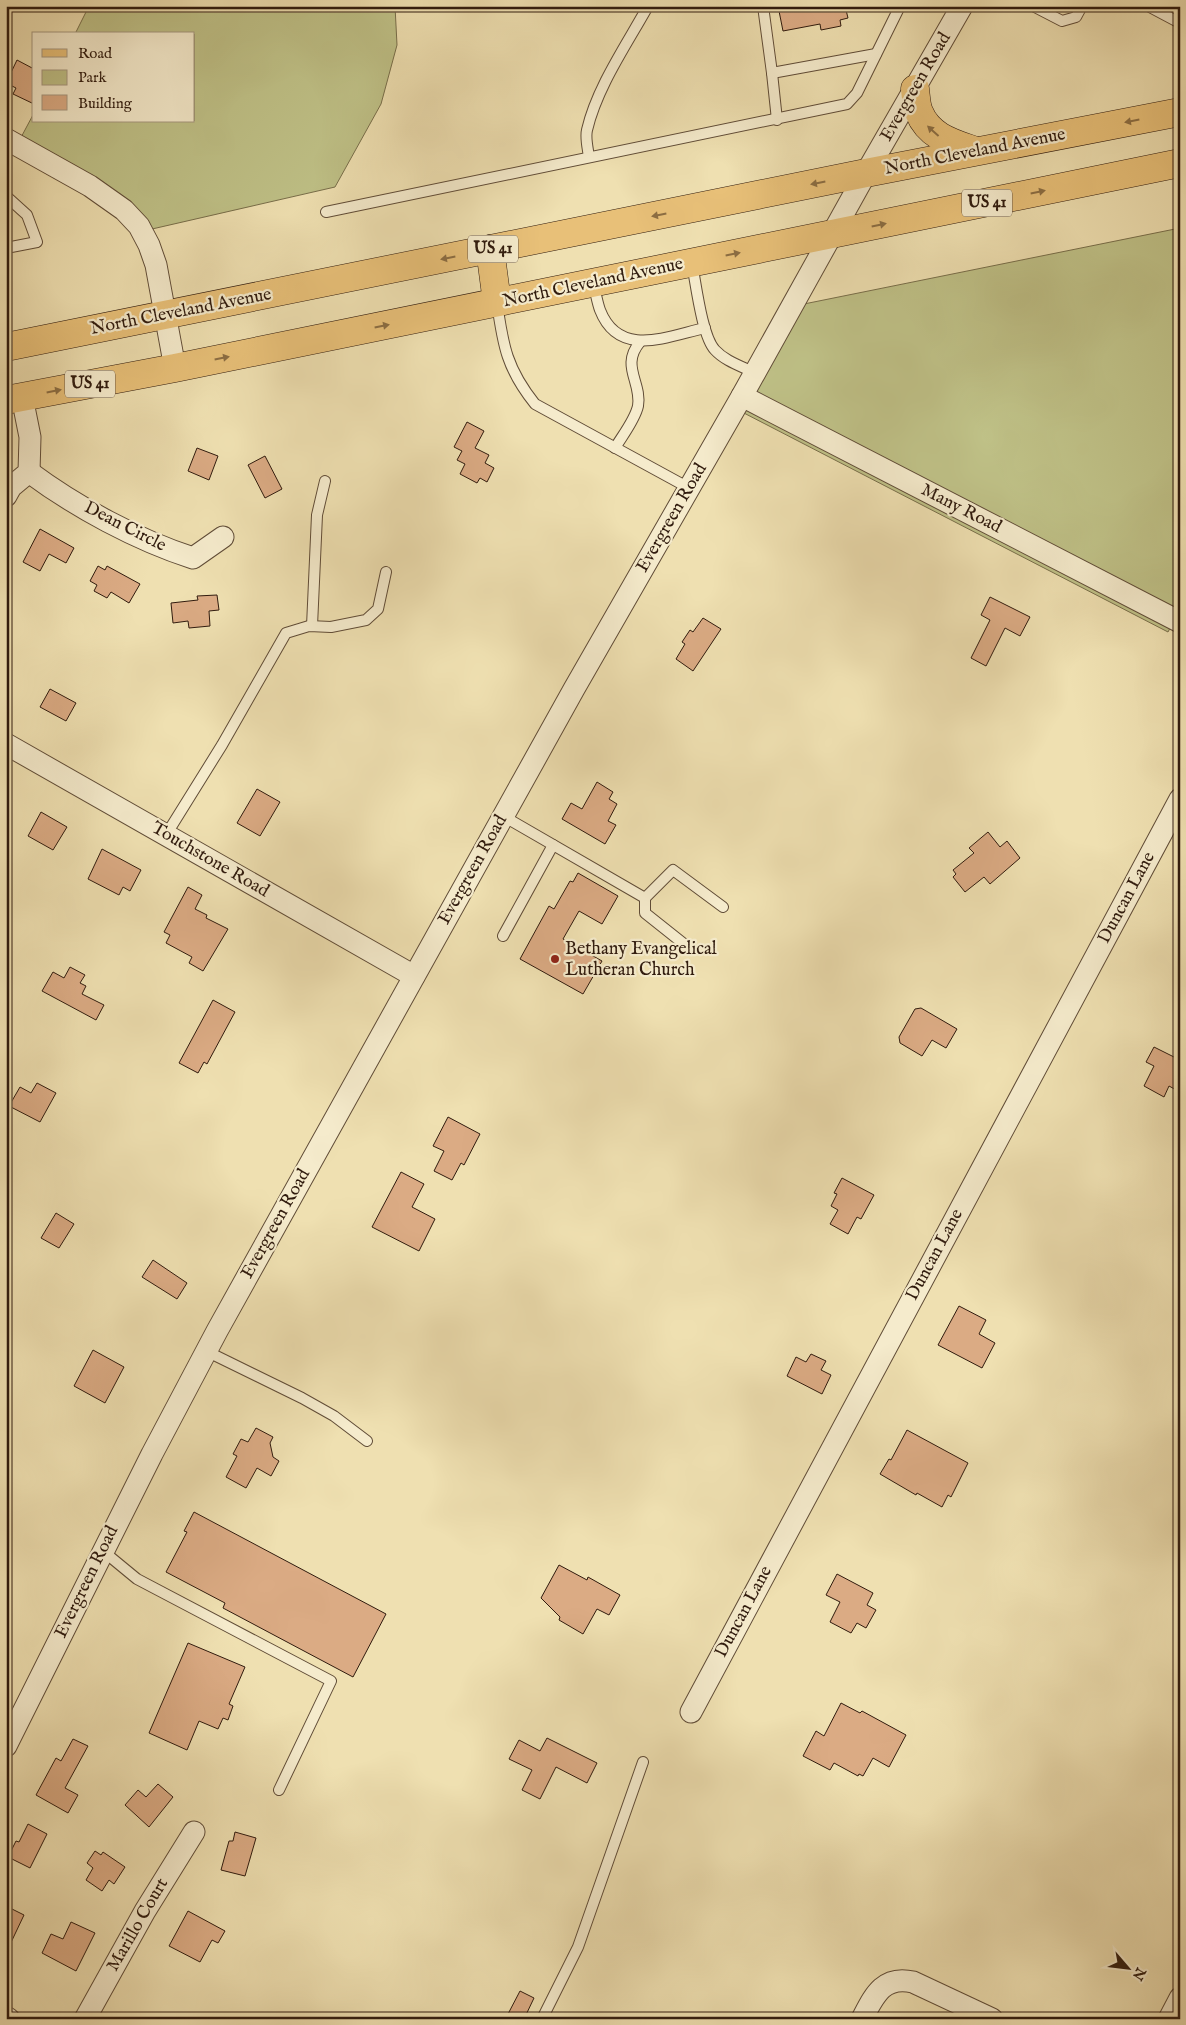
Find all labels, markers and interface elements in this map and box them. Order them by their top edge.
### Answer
street label: Evergreen Road [875,28,957,146]
legend [32,32,195,122]
text: Road [78,44,113,63]
text: Park [78,68,108,87]
text: Building [78,94,133,113]
one-way arrow [1123,118,1139,126]
street label: North Cleveland Avenue [883,123,1067,181]
one-way arrow [928,125,940,137]
one-way arrow [810,179,825,187]
one-way arrow [1030,188,1046,196]
road number: US 41 [962,190,1012,217]
one-way arrow [651,211,666,219]
one-way arrow [871,220,887,228]
road number: US 41 [468,235,518,262]
one-way arrow [726,250,741,258]
street label: North Cleveland Avenue [501,253,685,313]
one-way arrow [440,254,455,262]
street label: North Cleveland Avenue [89,283,273,341]
one-way arrow [374,322,389,330]
one-way arrow [215,354,230,362]
road number: US 41 [65,370,115,398]
one-way arrow [47,387,62,395]
street label: Evergreen Road [631,459,713,577]
street label: Many Road [917,479,1006,539]
street label: Dean Circle [80,497,170,557]
street label: Evergreen Road [433,811,513,929]
street label: Touchstone Road [147,817,273,903]
street label: Duncan Lane [1093,848,1161,948]
place label: Bethany Evangelical Lutheran Church [565,938,717,982]
marker: Bethany Evangelical Lutheran Church [549,953,561,965]
street label: Evergreen Road [236,1165,316,1283]
street label: Duncan Lane [901,1205,969,1305]
street label: Evergreen Road [50,1522,124,1642]
street label: Duncan Lane [710,1562,778,1662]
street label: Marillo Court [102,1874,174,1976]
north arrow [1104,1942,1154,1992]
text: N [1128,1963,1150,1983]

